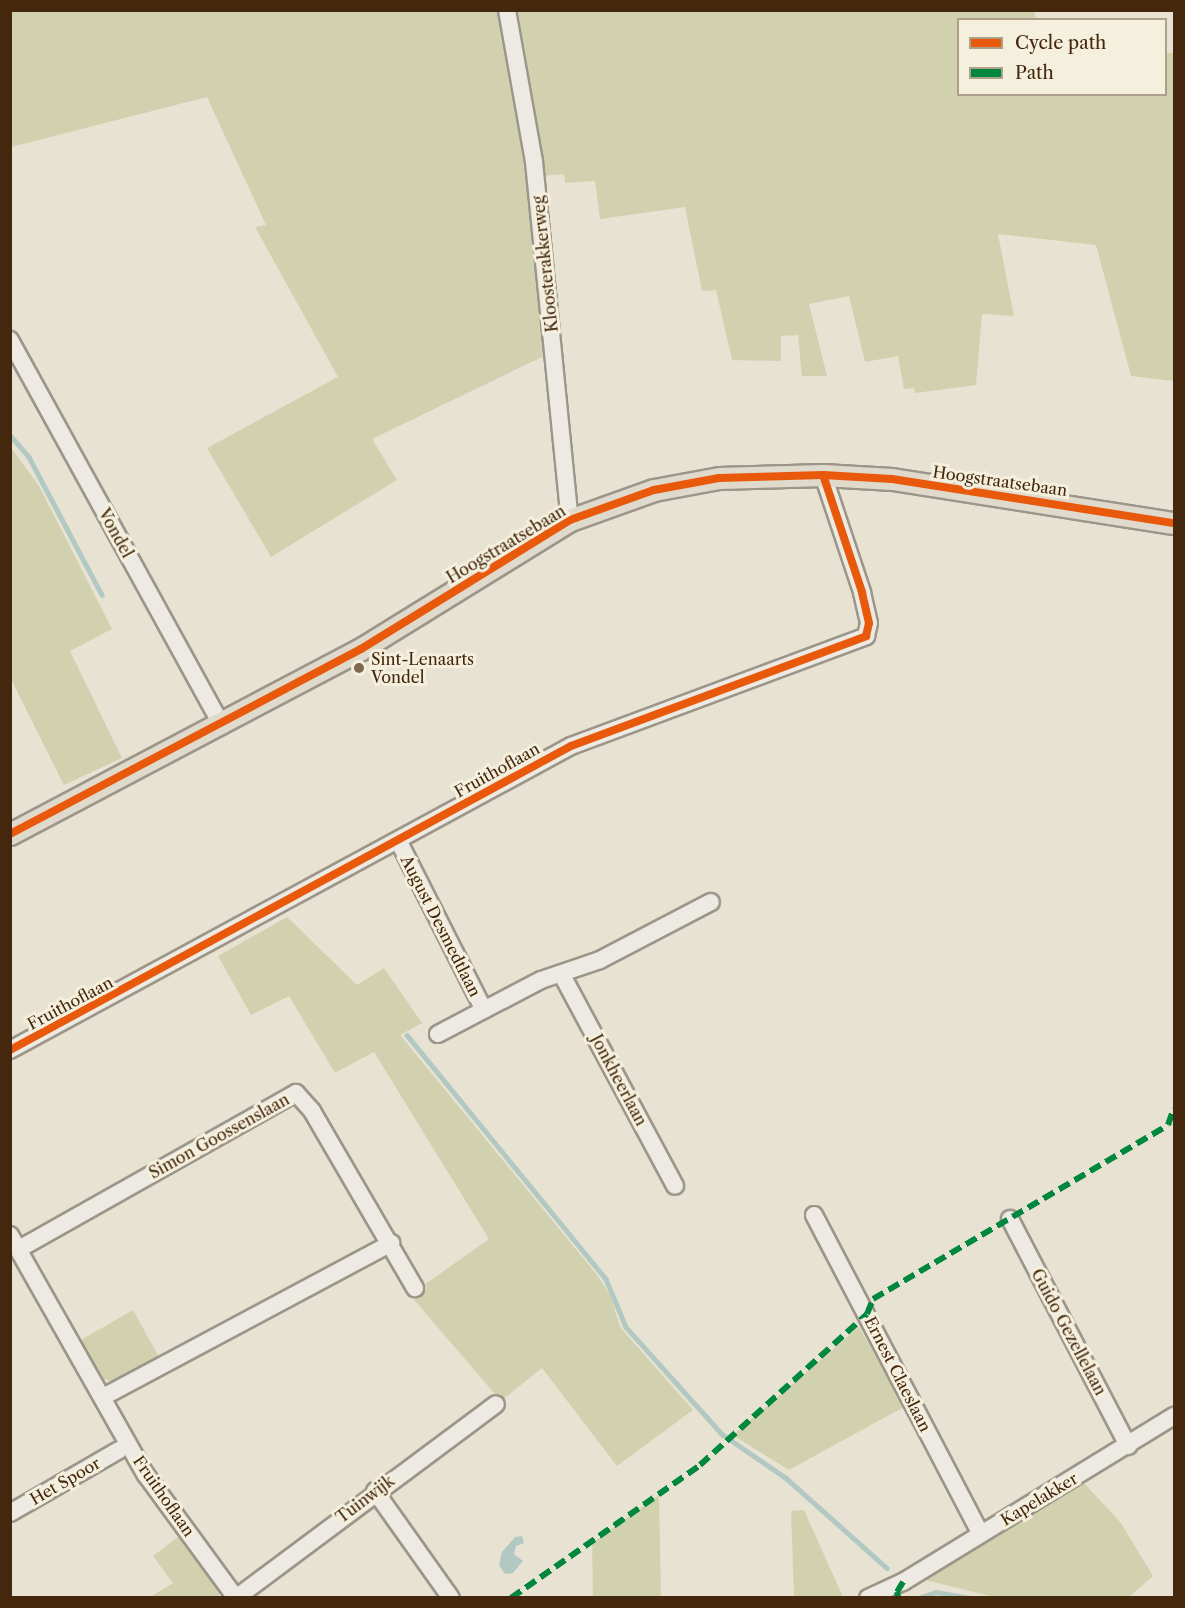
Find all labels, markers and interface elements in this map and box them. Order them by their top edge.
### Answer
legend [957,18,1167,96]
text: Cycle path [1015,32,1106,54]
text: Path [1015,62,1054,84]
street label: Kloosterakkerweg [528,195,562,333]
street label: Hoogstraatsebaan [932,462,1068,500]
street label: Hoogstraatsebaan [443,501,569,587]
street label: Vondel [95,505,137,561]
place label: Sint-Lenaarts Vondel [371,649,474,687]
marker: Sint-Lenaarts Vondel [352,661,366,675]
street label: Fruithoflaan [451,739,543,801]
street label: August Desmedtlaan [397,852,485,1000]
street label: Fruithoflaan [24,972,116,1034]
street label: Jonkheerlaan [587,1031,651,1129]
street label: Simon Goossenslaan [145,1089,293,1183]
street label: Guido Gezellelaan [1028,1265,1110,1399]
street label: Ernest Claeslaan [861,1313,935,1435]
street label: Fruithoflaan [129,1452,199,1540]
street label: Het Spoor [26,1453,104,1509]
street label: Kapelakker [997,1469,1081,1529]
street label: Tuinwijk [332,1471,398,1527]

